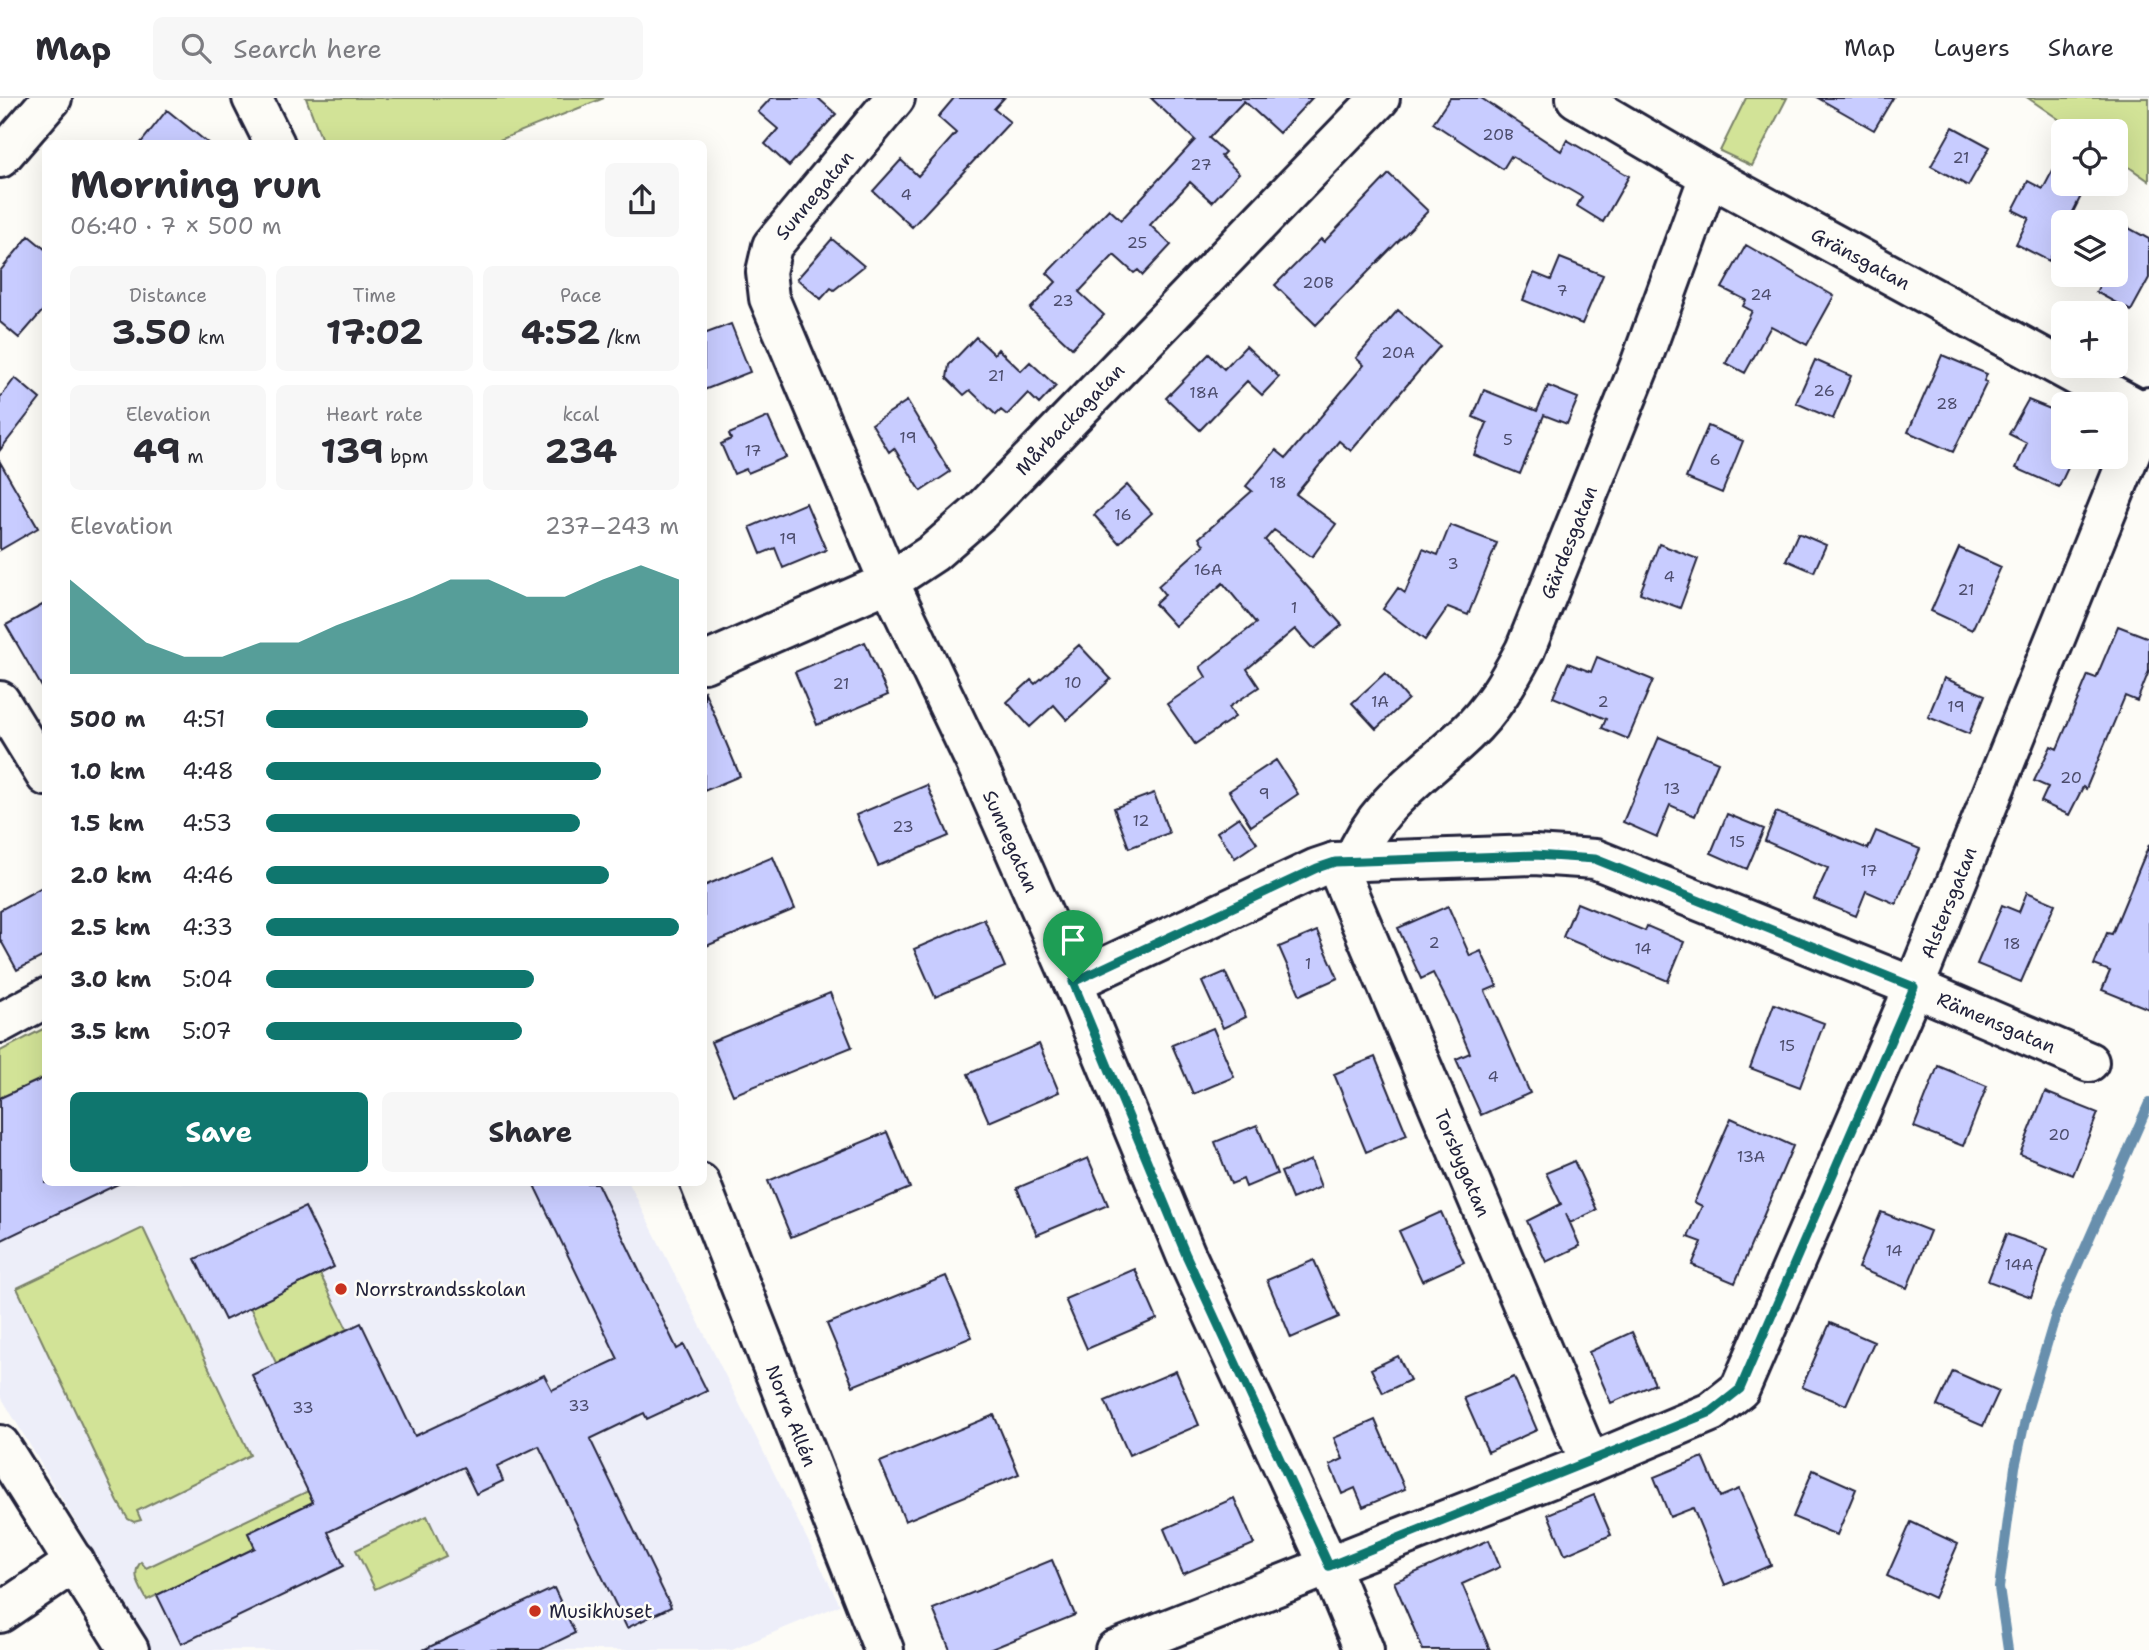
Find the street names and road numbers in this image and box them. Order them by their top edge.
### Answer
street label: Sunnegatan [770,145,859,245]
street label: Gränsgatan [1807,222,1914,296]
street label: Mårbackagatan [1010,358,1130,481]
street label: Gärdesgatan [1535,482,1603,603]
street label: Sunnegatan [977,786,1044,896]
street label: Alstersgatan [1915,843,1983,962]
street label: Rämensgatan [1933,986,2059,1059]
street label: Torsbygatan [1428,1106,1496,1221]
street label: Norra Allén [760,1361,822,1470]

